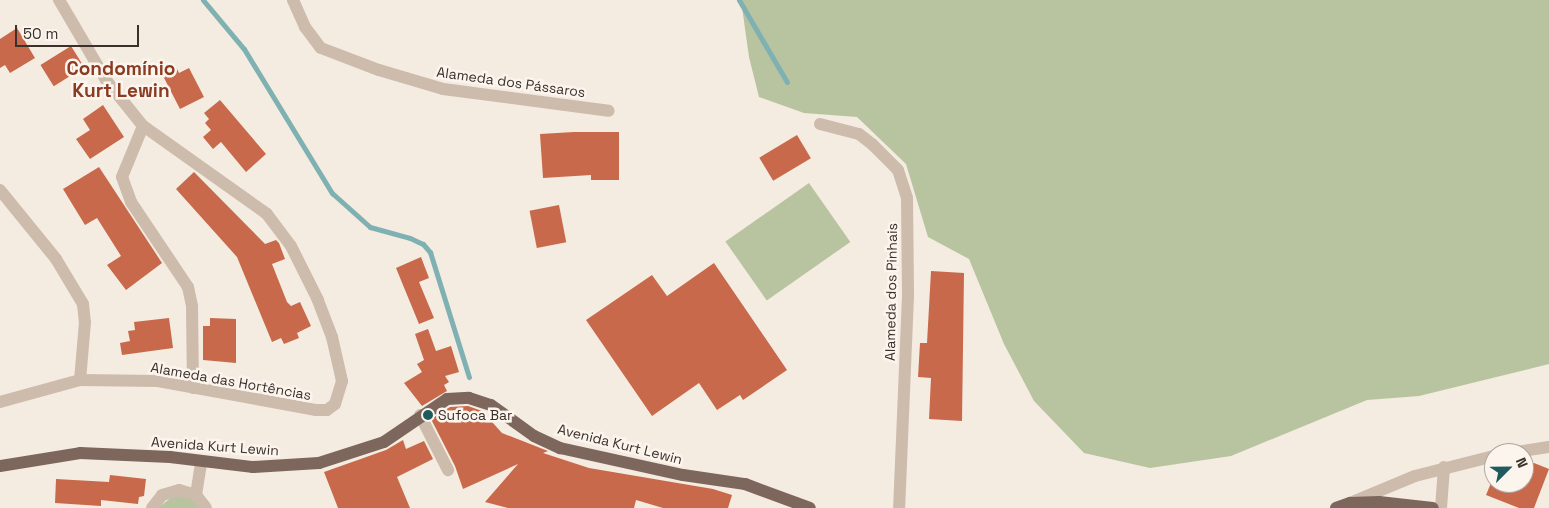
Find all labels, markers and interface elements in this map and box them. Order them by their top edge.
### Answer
scale bar [18,15,141,47]
text: 50 m [23,24,58,43]
district label: Condomínio Kurt Lewin [67,58,175,102]
street label: Alameda dos Pássaros [436,63,586,101]
street label: Alameda dos Pinhais [881,223,901,361]
street label: Alameda das Hortências [149,359,313,403]
place label: Sufoca Bar [438,407,512,423]
marker: Sufoca Bar [422,409,434,421]
street label: Avenida Kurt Lewin [556,420,684,468]
street label: Avenida Kurt Lewin [151,433,279,459]
north arrow [1484,443,1534,493]
text: N [1512,455,1532,470]

